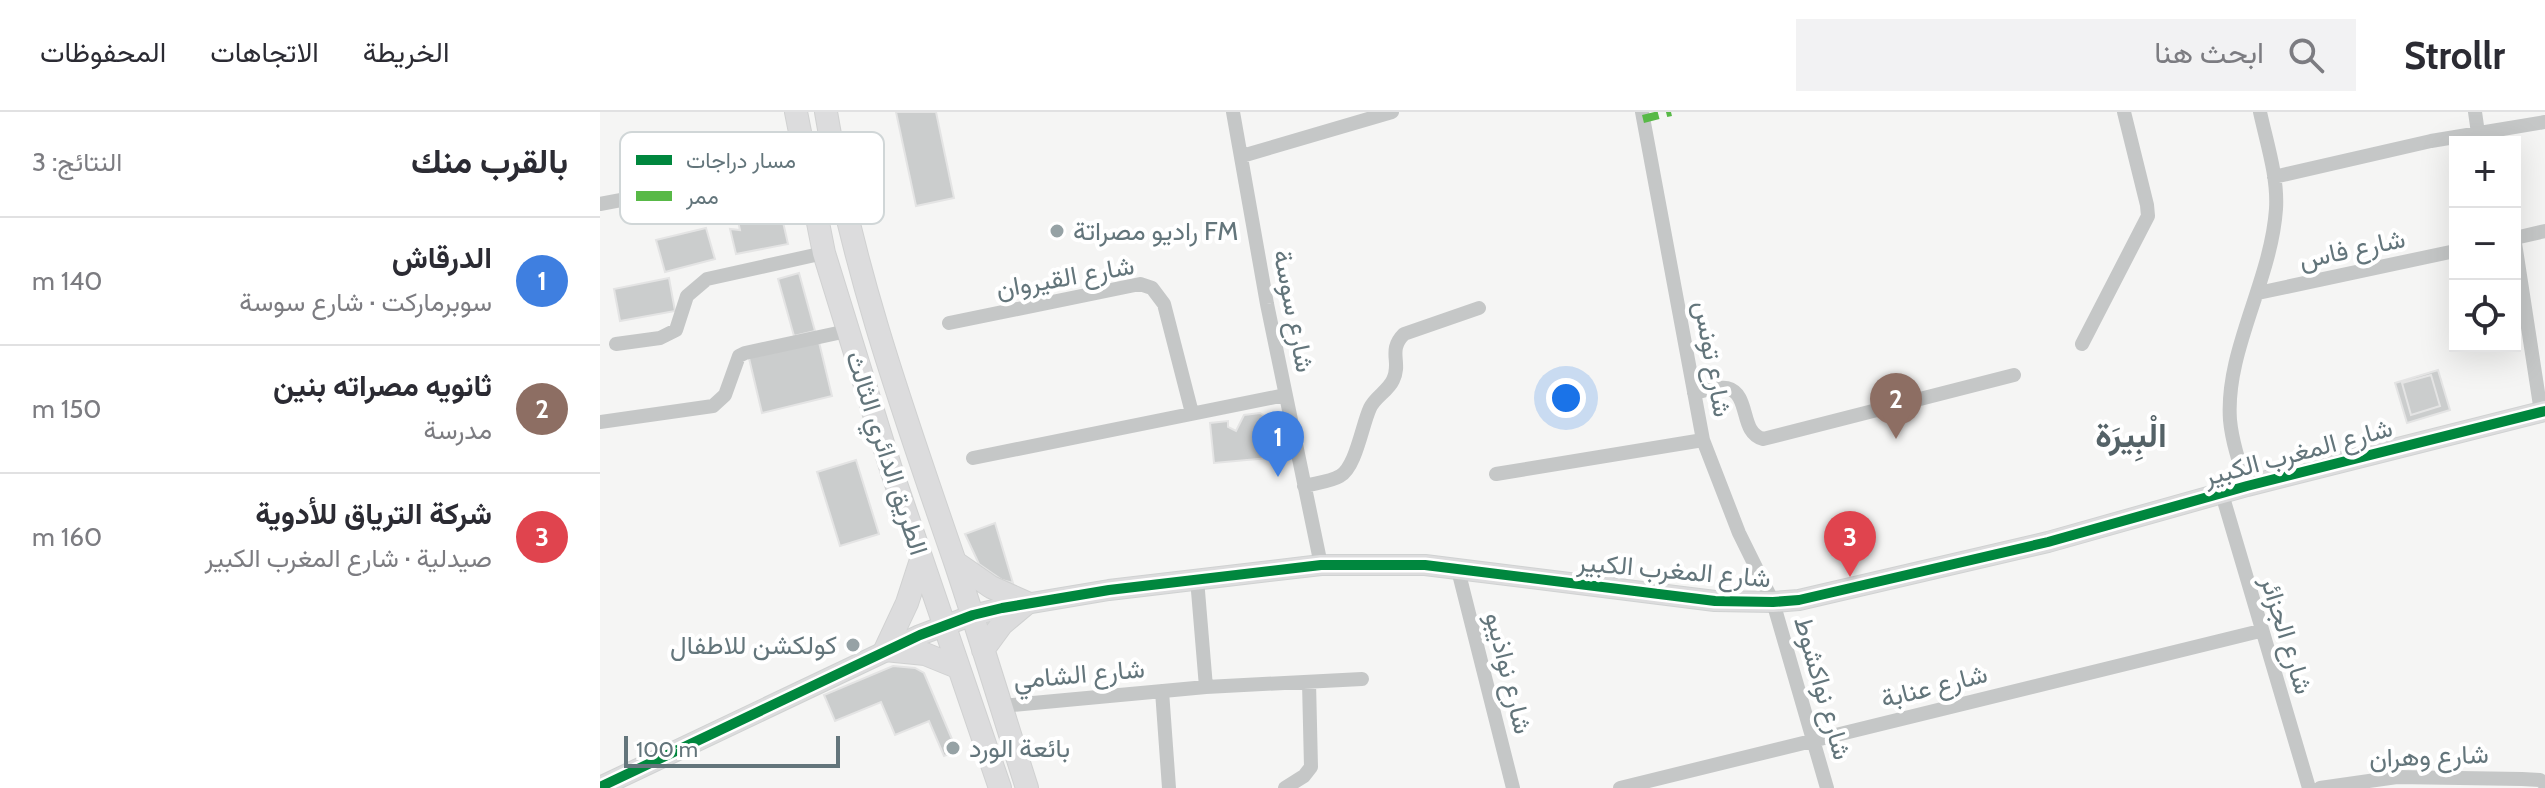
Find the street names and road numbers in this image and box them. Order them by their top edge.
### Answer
street label: شارع فاس [2296,222,2408,278]
street label: شارع سوسة [1264,247,1322,375]
street label: شارع القيروان [993,249,1137,307]
street label: شارع تونس [1685,298,1739,420]
street label: الطريق الدائري الثالث [834,347,935,561]
street label: شارع المغرب الكبير [2199,411,2396,495]
street label: شارع المغرب الكبير [1575,546,1772,596]
street label: شارع الجزائر [2252,571,2320,698]
street label: شارع نواذيبو [1477,609,1540,738]
street label: شارع نواكشوط [1785,613,1859,764]
street label: شارع الشامي [1012,652,1146,701]
street label: شارع عنابة [1878,657,1991,717]
street label: شارع وهران [2369,738,2489,776]

